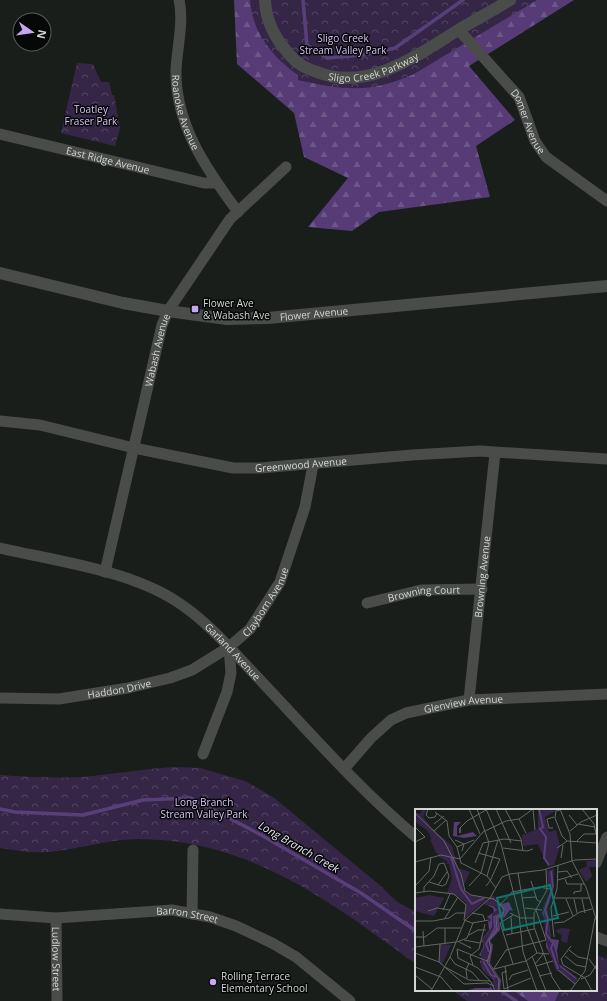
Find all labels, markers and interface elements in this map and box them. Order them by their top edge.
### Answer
north arrow [12,12,52,52]
text: N [34,28,51,40]
park label: Sligo Creek Stream Valley Park [300,31,387,57]
street label: Sligo Creek Parkway [327,49,422,85]
street label: Roanoke Avenue [169,74,203,153]
street label: Domer Avenue [508,86,549,157]
park label: Toatley Fraser Park [65,102,118,128]
street label: East Ridge Avenue [65,143,151,177]
place label: Flower Ave & Wabash Ave [203,296,270,322]
street label: Flower Avenue [279,303,349,324]
marker: Flower Ave & Wabash Ave [190,304,200,314]
street label: Wabash Avenue [141,311,173,388]
street label: Greenwood Avenue [255,454,348,475]
street label: Browning Avenue [471,535,493,618]
street label: Clayborn Avenue [239,565,292,640]
street label: Browning Court [386,582,461,605]
street label: Garland Avenue [202,620,264,684]
street label: Haddon Drive [86,676,153,701]
street label: Glenview Avenue [423,692,504,716]
park label: Long Branch Stream Valley Park [161,795,248,821]
inset map [415,809,597,991]
water label: Long Branch Creek [256,817,343,876]
street label: Barron Street [156,903,221,927]
street label: Ludlow Street [49,927,64,992]
place label: Rolling Terrace Elementary School [221,969,307,995]
marker: Rolling Terrace Elementary School [208,977,218,987]

